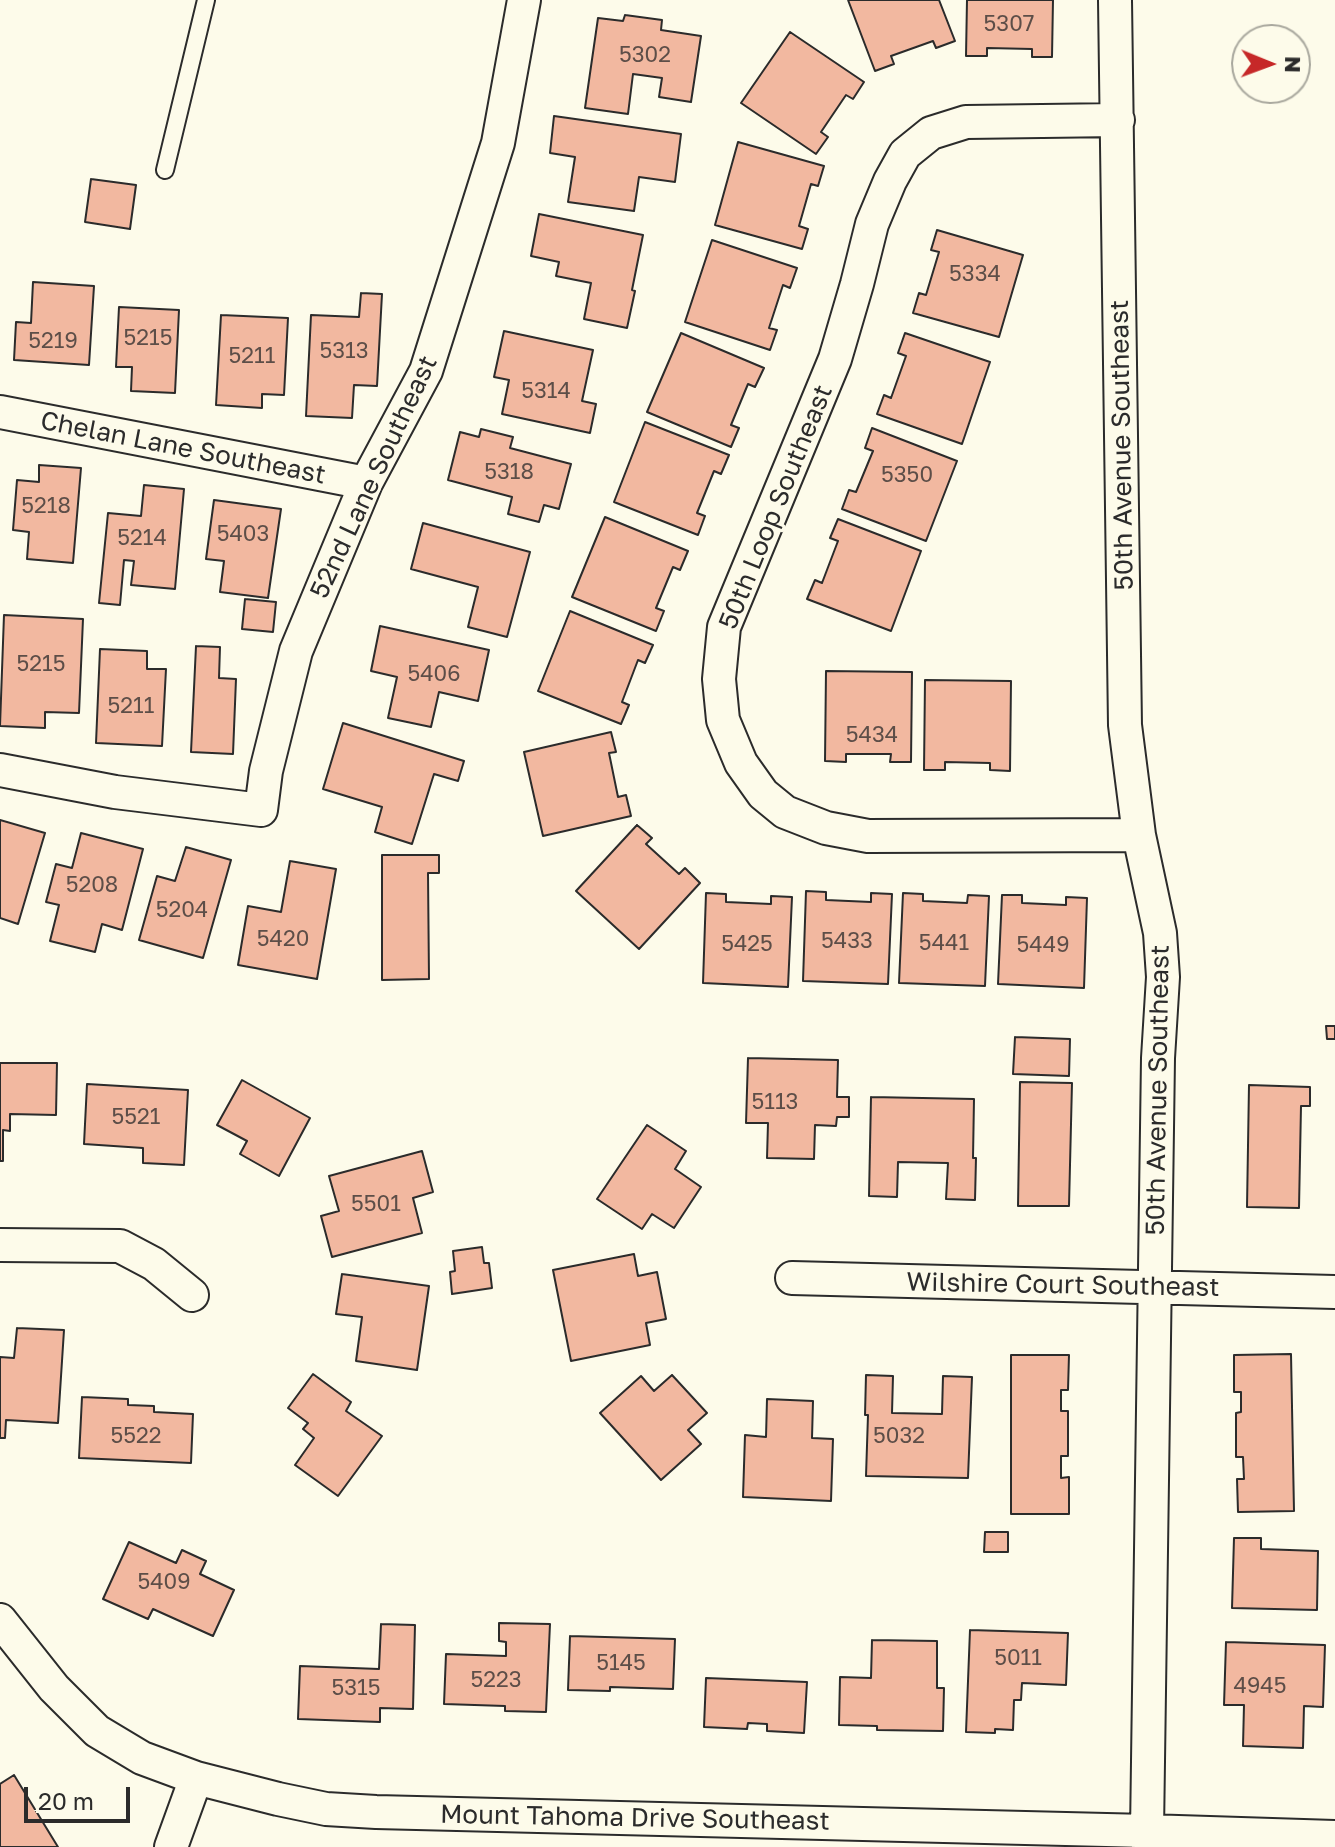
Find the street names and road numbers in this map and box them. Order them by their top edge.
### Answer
street label: 50th Avenue Southeast [1104,299,1140,591]
street label: 52nd Lane Southeast [304,351,444,603]
street label: 50th Loop Southeast [713,380,839,634]
street label: Chelan Lane Southeast [38,405,328,491]
street label: 50th Avenue Southeast [1140,944,1176,1236]
street label: Wilshire Court Southeast [906,1267,1220,1303]
street label: Mount Tahoma Drive Southeast [440,1799,830,1837]

